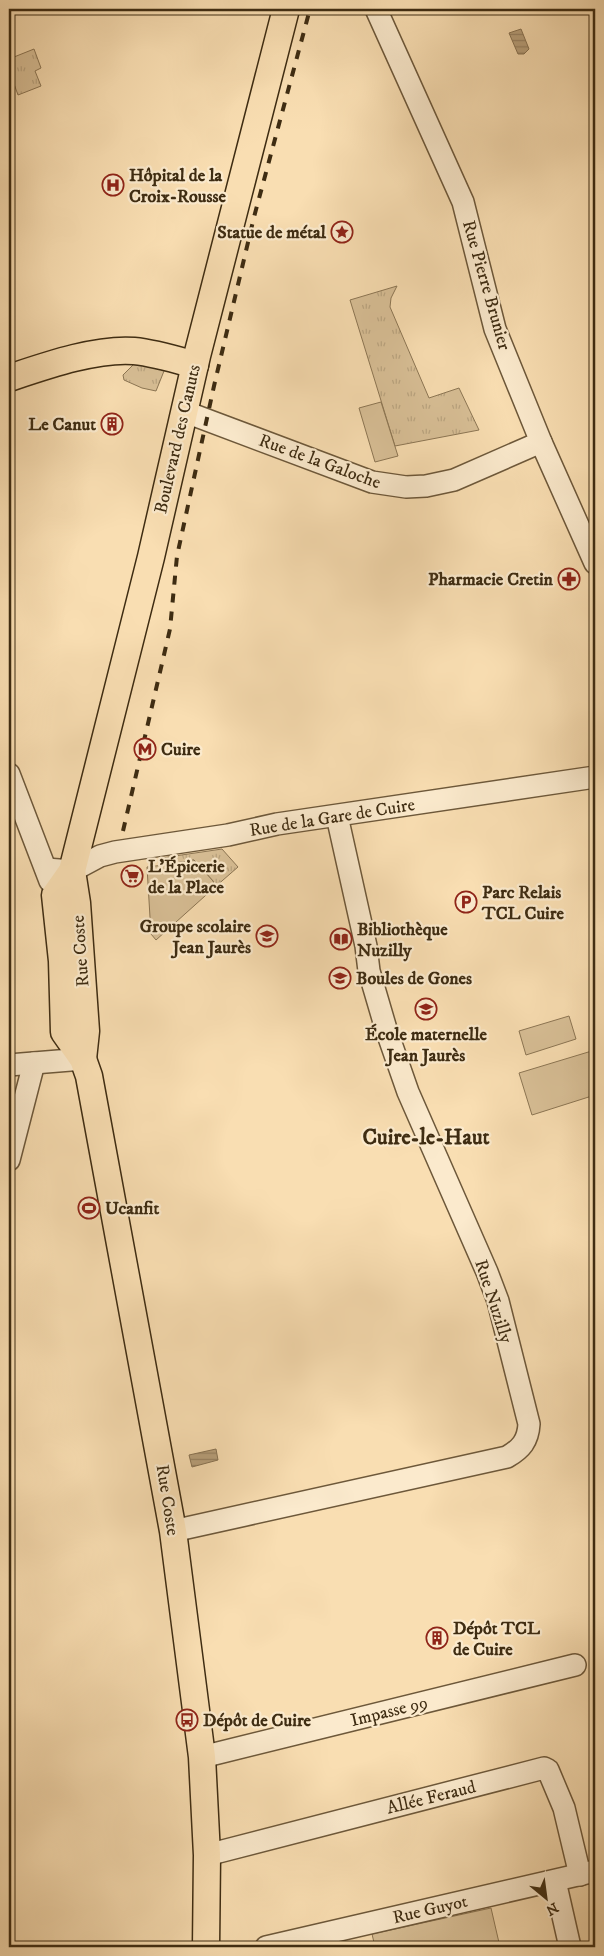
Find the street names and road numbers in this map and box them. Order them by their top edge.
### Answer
street label: Rue Pierre Brunier [457,218,515,353]
street label: Boulevard des Canuts [150,363,206,516]
street label: Rue de la Galoche [256,430,384,494]
street label: Rue de la Gare de Cuire [248,794,416,842]
street label: Rue Coste [68,914,94,988]
street label: Rue Nuzilly [469,1257,517,1346]
street label: Rue Coste [151,1463,184,1537]
street label: Impasse 99 [348,1692,430,1732]
street label: Allée Feraud [384,1776,478,1820]
street label: Rue Guyot [391,1891,470,1929]

